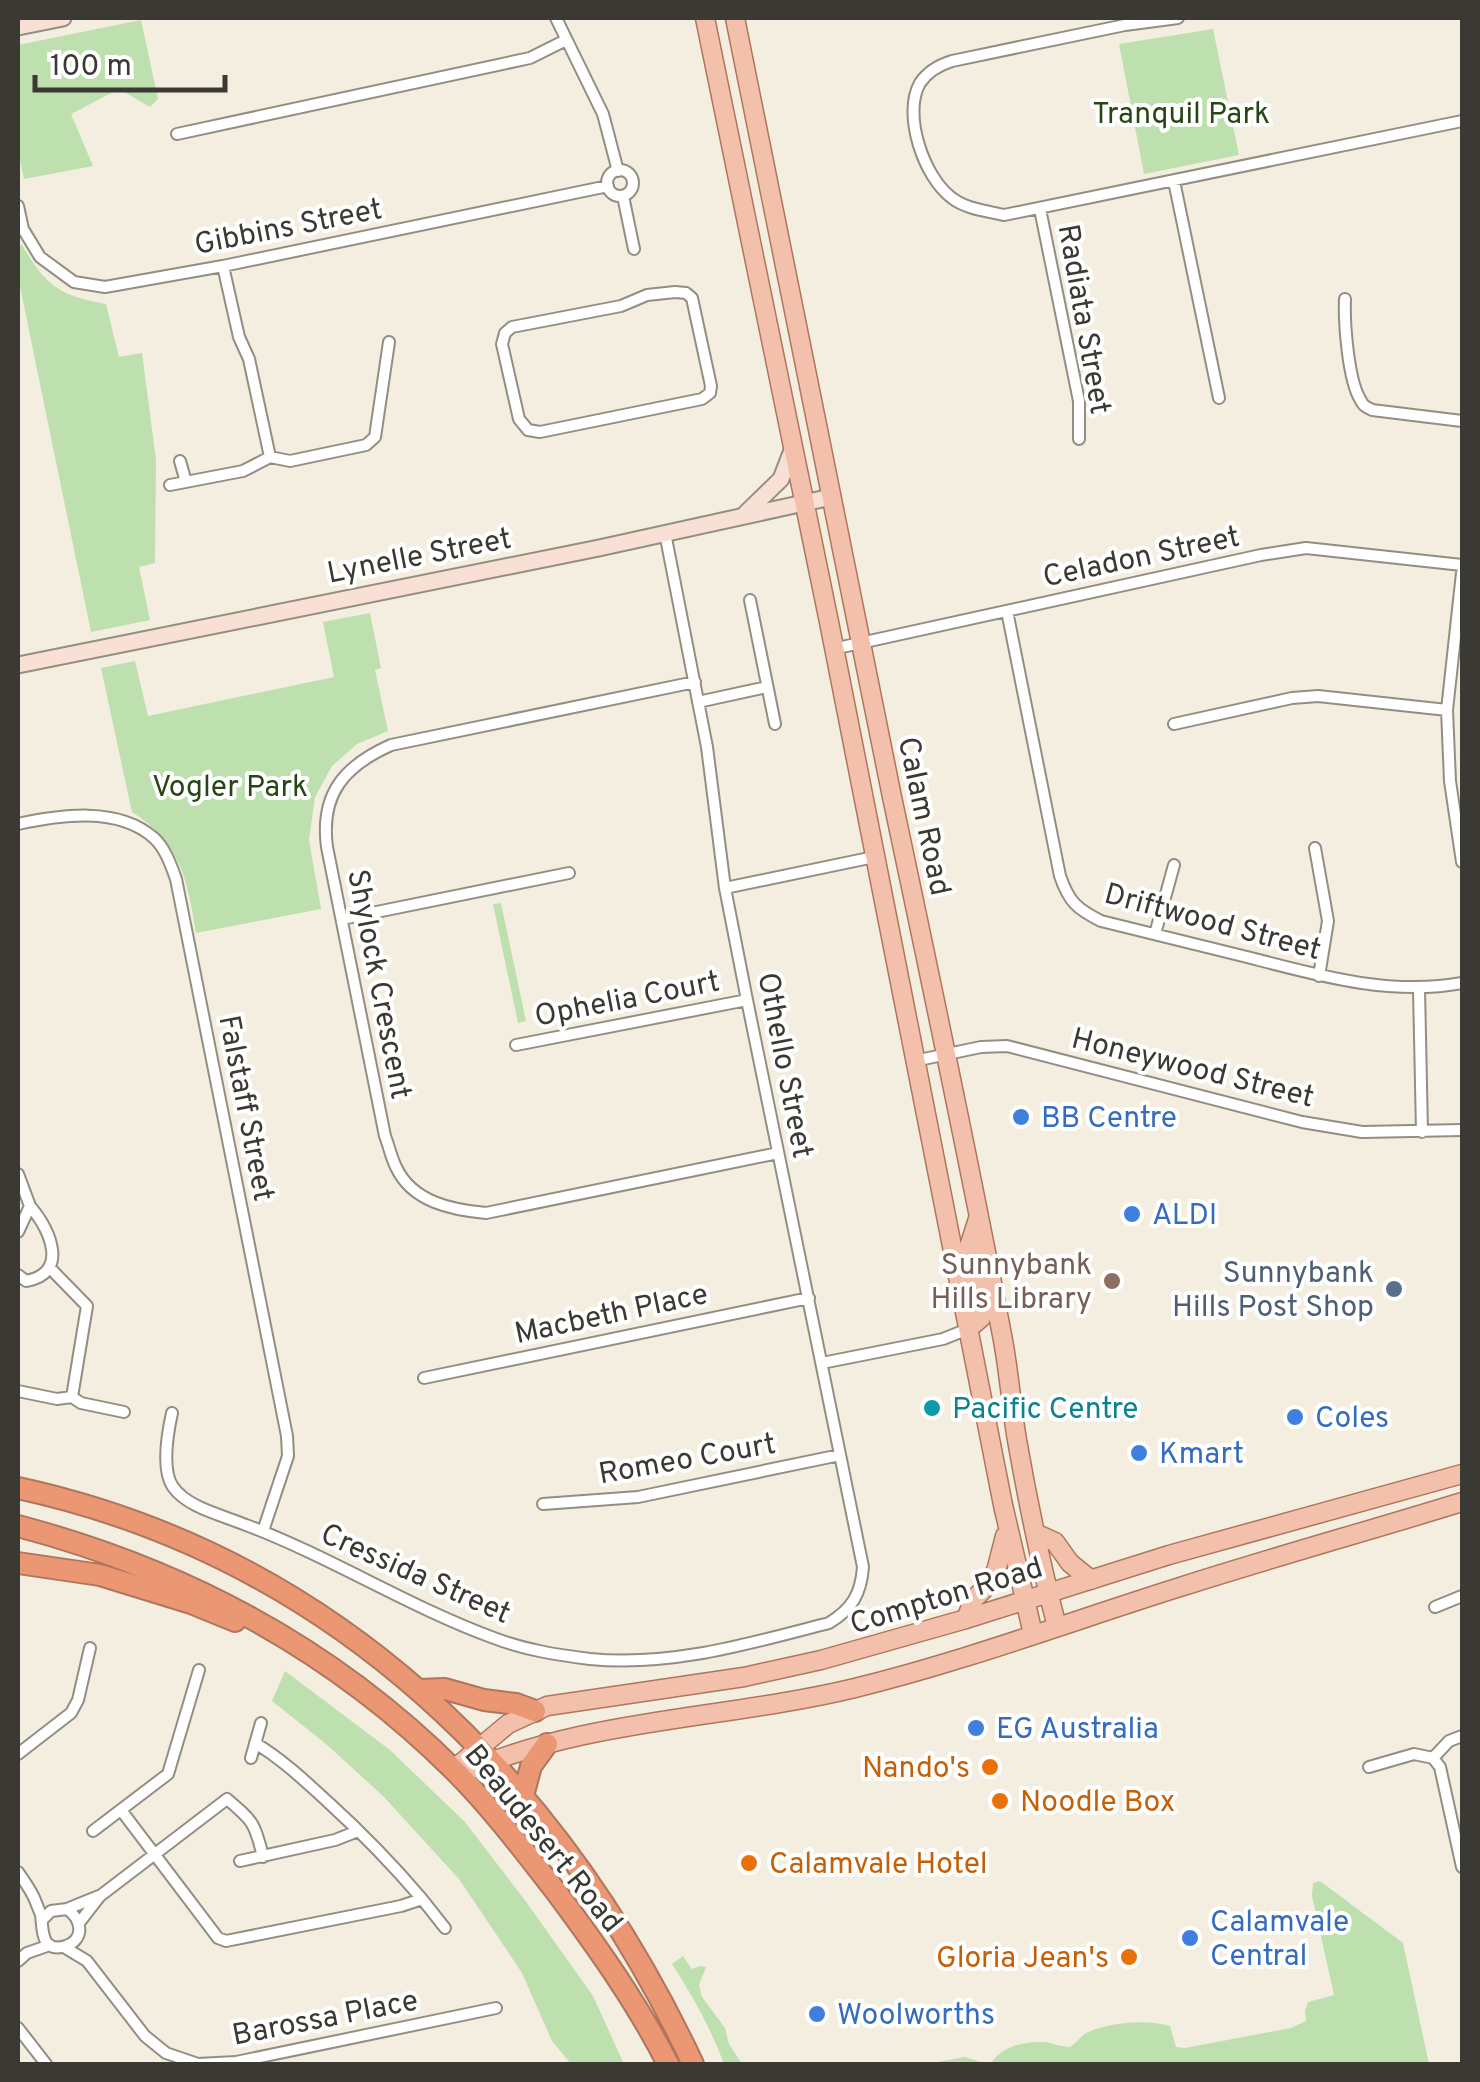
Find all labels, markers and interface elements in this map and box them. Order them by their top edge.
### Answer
scale bar [35,30,225,92]
text: 100 m [50,49,132,86]
park label: Tranquil Park [1092,97,1270,134]
street label: Gibbins Street [192,192,385,265]
street label: Radiata Street [1048,222,1117,417]
street label: Celadon Street [1040,520,1243,597]
street label: Lynelle Street [324,521,515,593]
street label: Calam Road [888,734,957,899]
park label: Vogler Park [152,770,308,807]
street label: Shylock Crescent [337,867,418,1102]
street label: Driftwood Street [1100,877,1325,970]
street label: Ophelia Court [532,964,723,1037]
street label: Othello Street [747,970,820,1161]
street label: Falstaff Street [208,1012,281,1205]
street label: Honeywood Street [1067,1021,1317,1117]
place label: BB Centre [1041,1101,1177,1138]
marker: BB Centre [1010,1106,1032,1128]
place label: ALDI [1152,1198,1217,1235]
marker: ALDI [1121,1203,1143,1225]
place label: Sunnybank Hills Library [930,1248,1092,1319]
place label: Sunnybank Hills Post Shop [1172,1256,1374,1327]
marker: Sunnybank Hills Library [1101,1270,1123,1292]
street label: Macbeth Place [511,1277,712,1354]
marker: Sunnybank Hills Post Shop [1383,1278,1405,1300]
place label: Pacific Centre [952,1392,1138,1429]
marker: Pacific Centre [921,1397,943,1419]
place label: Coles [1315,1401,1389,1438]
marker: Coles [1284,1406,1306,1428]
street label: Romeo Court [596,1427,779,1494]
place label: Kmart [1159,1437,1244,1474]
marker: Kmart [1128,1442,1150,1464]
street label: Cressida Street [314,1517,516,1634]
street label: Compton Road [846,1551,1048,1644]
place label: EG Australia [996,1712,1159,1749]
marker: EG Australia [965,1717,987,1739]
street label: Beaudesert Road [455,1738,629,1941]
place label: Nando's [862,1751,970,1788]
marker: Nando's [979,1756,1001,1778]
place label: Noodle Box [1020,1785,1175,1822]
marker: Noodle Box [989,1790,1011,1812]
place label: Calamvale Hotel [769,1847,988,1884]
marker: Calamvale Hotel [738,1852,760,1874]
place label: Calamvale Central [1210,1905,1349,1976]
marker: Calamvale Central [1179,1927,1201,1949]
place label: Gloria Jean's [936,1941,1109,1978]
marker: Gloria Jean's [1118,1946,1140,1968]
street label: Barossa Place [229,1983,422,2056]
place label: Woolworths [837,1998,995,2035]
marker: Woolworths [806,2003,828,2025]

